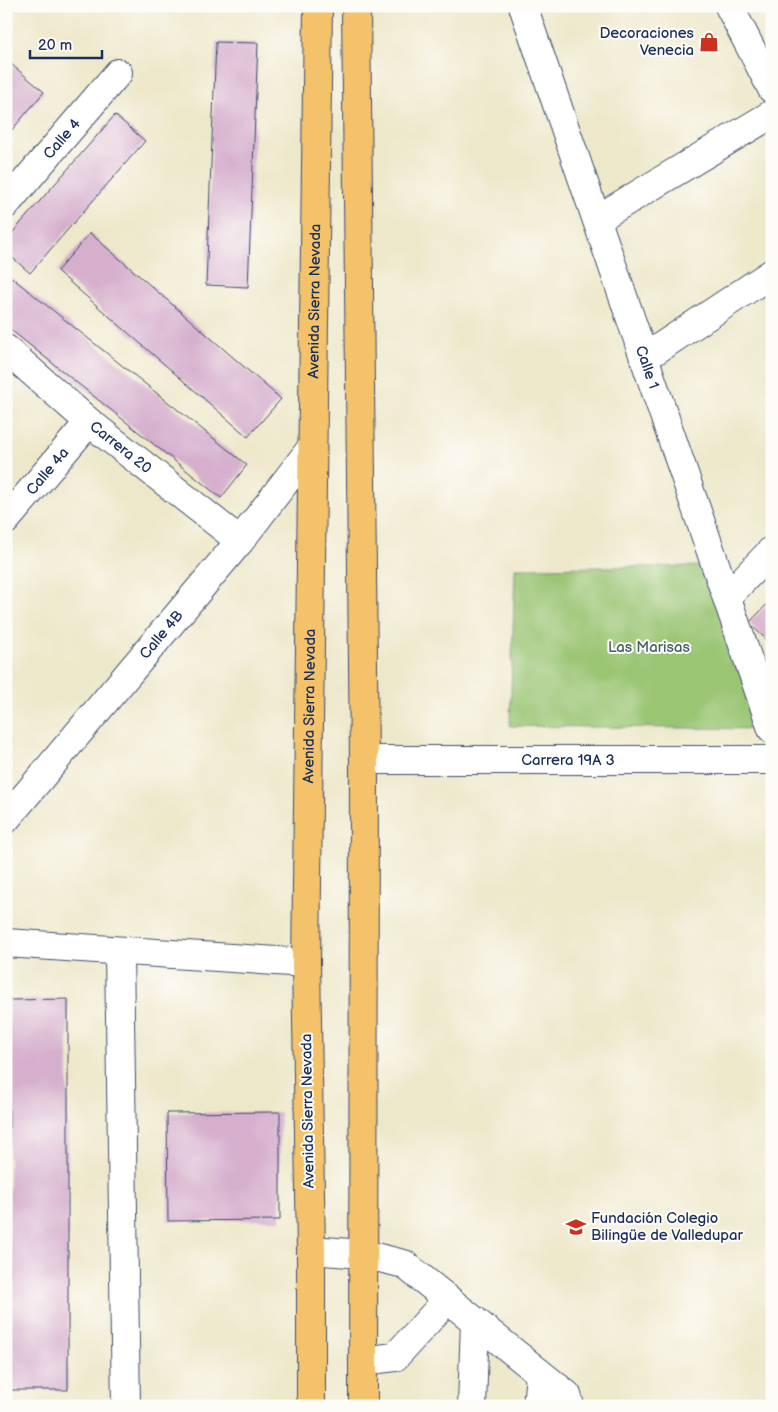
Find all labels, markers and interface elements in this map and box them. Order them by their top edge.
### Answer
place label: Decoraciones Venecia [599,24,695,60]
scale bar [30,28,102,60]
shop icon: Decoraciones Venecia [698,31,720,53]
text: 20 m [38,36,72,55]
street label: Calle 4 [39,114,85,163]
street label: Avenida Sierra Nevada [304,223,325,379]
street label: Calle 1 [631,343,664,391]
street label: Carrera 20 [86,417,156,478]
street label: Calle 4a [22,444,73,499]
street label: Calle 4B [135,606,187,663]
street label: Avenida Sierra Nevada [299,628,320,784]
park label: Las Marisas [608,638,690,657]
street label: Carrera 19A 3 [521,751,615,770]
street label: Avenida Sierra Nevada [297,1033,319,1189]
place label: Fundación Colegio Bilingüe de Valledupar [591,1209,743,1245]
school or university icon: Fundación Colegio Bilingüe de Valledupar [565,1216,587,1238]

